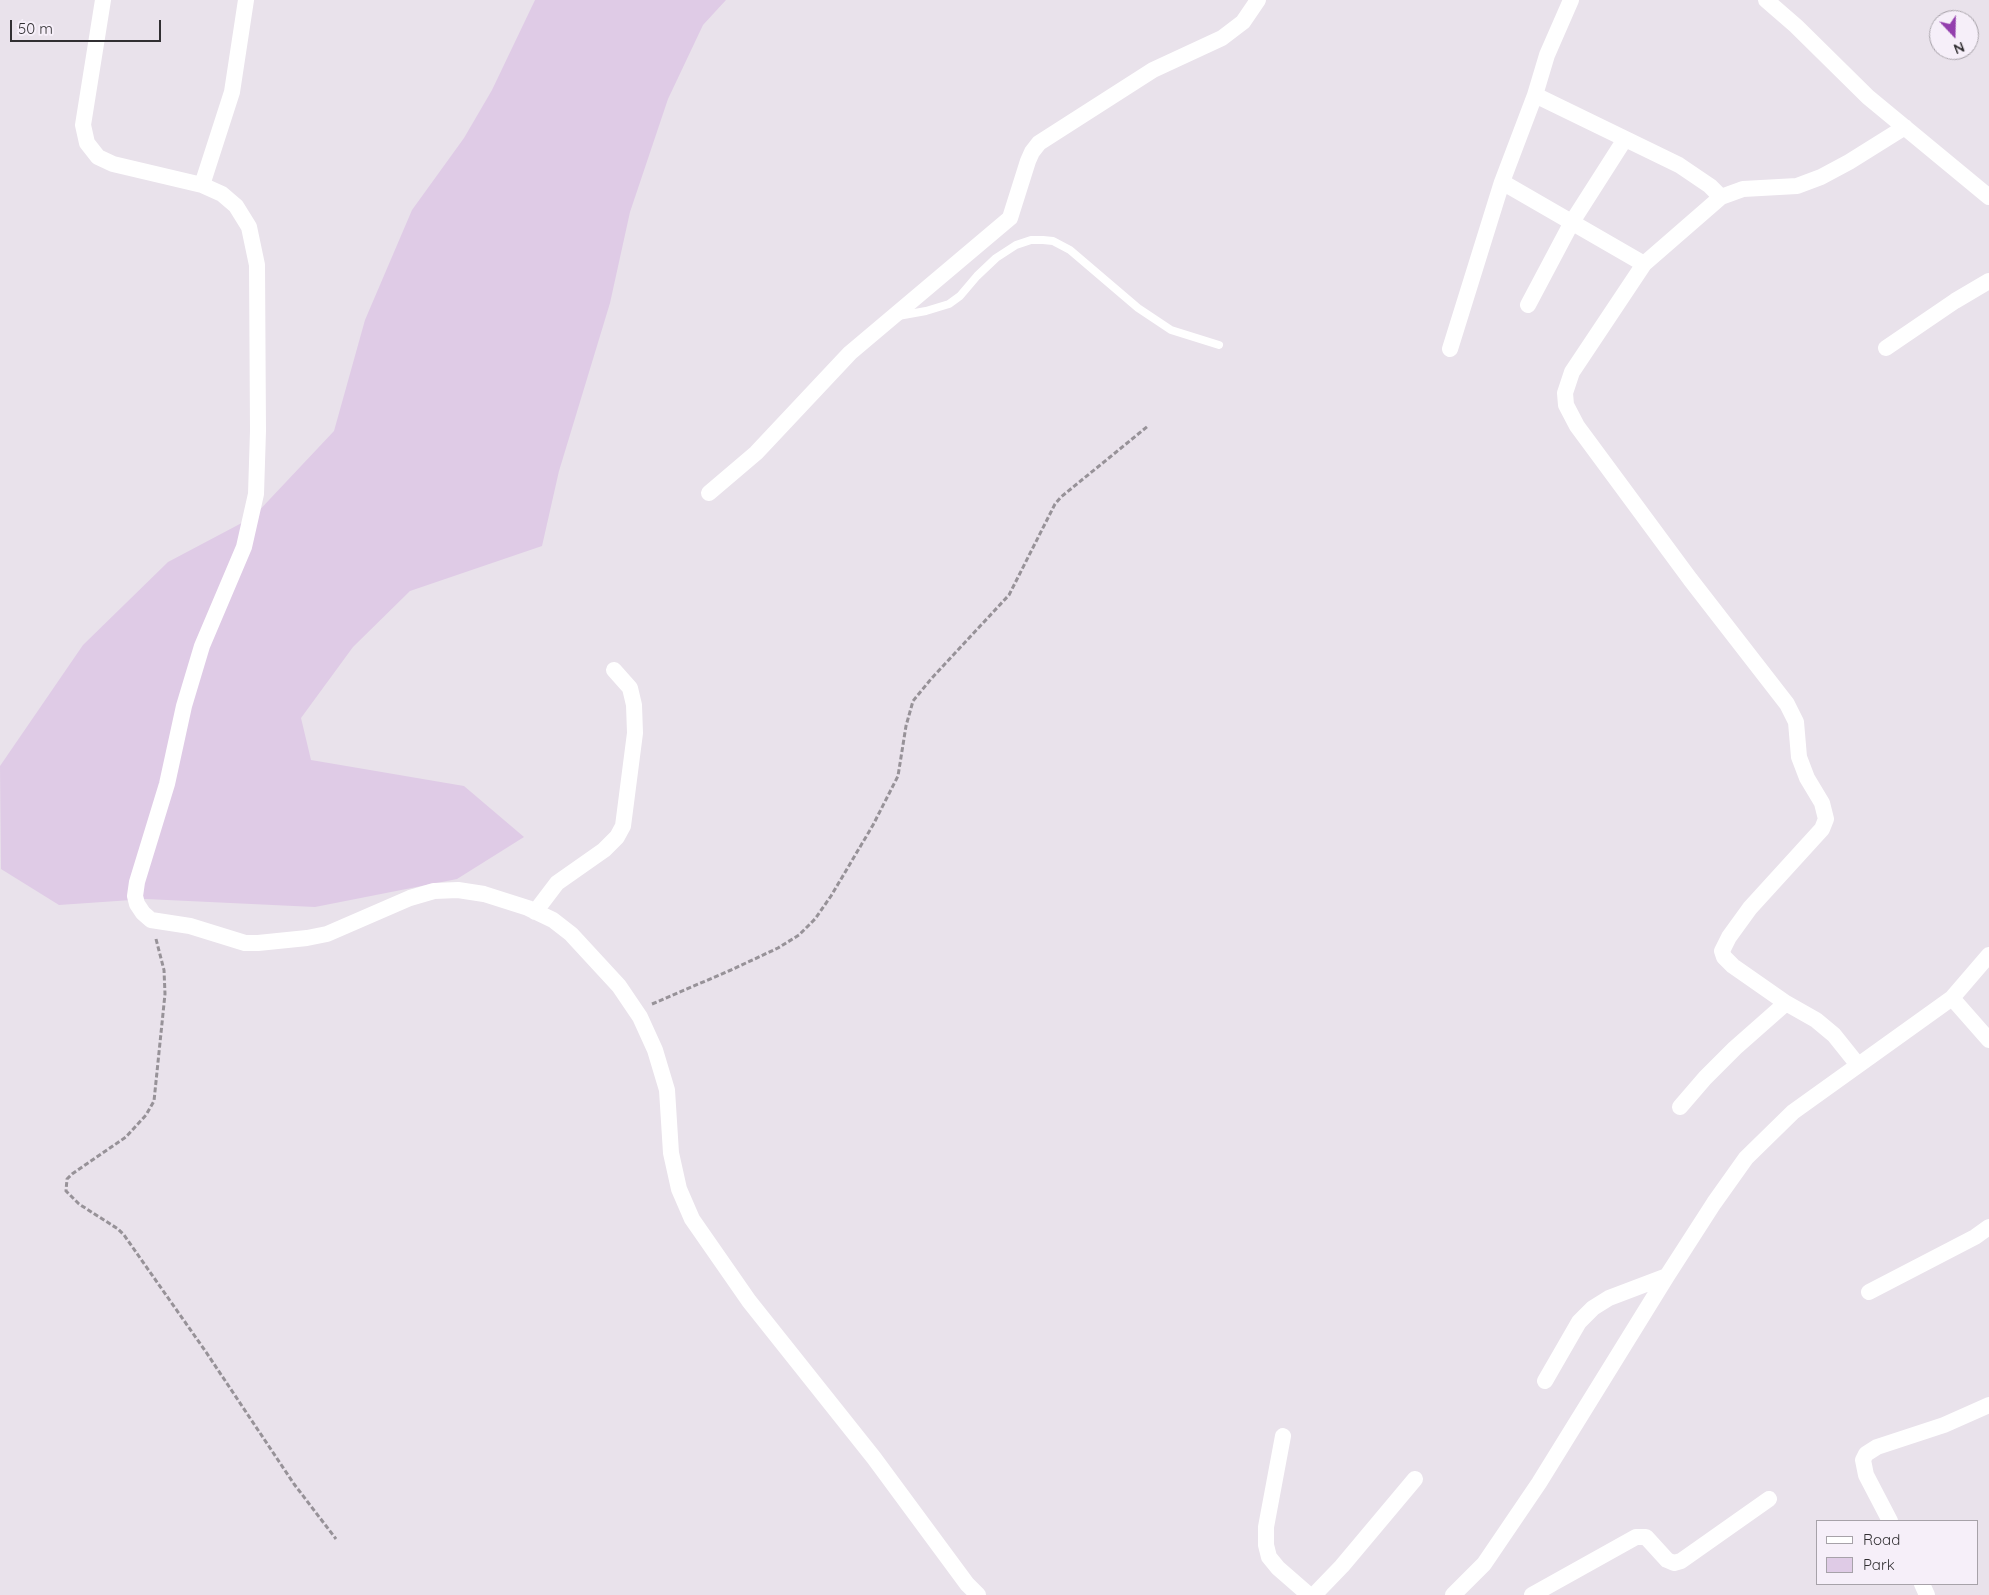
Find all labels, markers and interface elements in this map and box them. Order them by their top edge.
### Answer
scale bar [12,10,164,42]
north arrow [1929,10,1979,60]
text: 50 m [18,19,53,38]
text: N [1951,38,1967,58]
legend [1816,1520,1979,1585]
text: Road [1863,1530,1900,1549]
text: Park [1863,1555,1895,1574]

